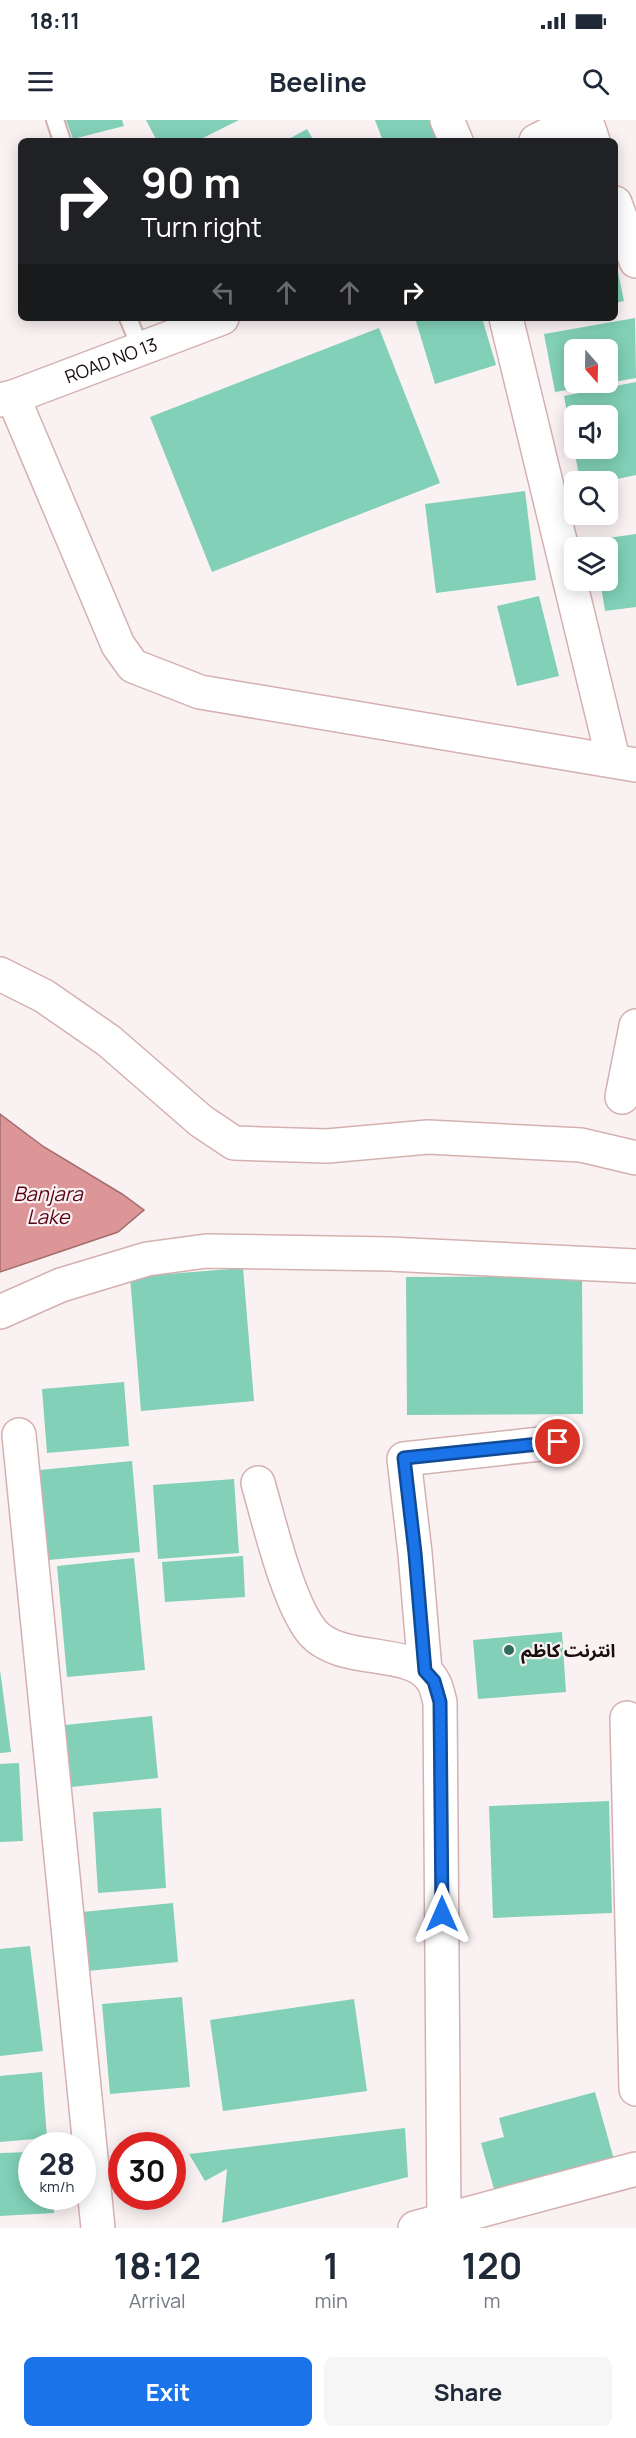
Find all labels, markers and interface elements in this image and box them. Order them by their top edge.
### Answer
text: 18:11 [30,6,80,36]
text: Beeline [269,63,367,100]
icon: menu [24,65,57,98]
icon: search [579,65,612,98]
text: 90 m [141,153,241,211]
icon: right [42,162,120,240]
text: Turn right [141,208,262,245]
icon: left [207,276,240,309]
icon: ahead [270,276,303,309]
icon: ahead [333,276,366,309]
icon: right [396,276,429,309]
street label: ROAD NO 13 [61,332,161,388]
north arrow [564,339,618,393]
map controls [564,339,618,591]
button: sound [564,405,618,459]
button: search [564,471,618,525]
button: layers [564,537,618,591]
water label: Banjara Lake [13,1180,84,1230]
pin [532,1416,583,1467]
icon: arrive [541,1425,574,1458]
place label: انترنت كاظم [521,1638,615,1664]
marker: انترنت كاظم [502,1643,516,1657]
position arrow [410,1882,474,1946]
speed limit sign: 30 [108,2132,186,2210]
text: 28 [39,2143,75,2184]
text: km/h [40,2176,74,2197]
text: 18:12 [114,2241,201,2290]
text: 1 [323,2241,339,2290]
text: 120 [462,2241,522,2290]
text: Arrival [129,2287,186,2314]
text: min [314,2287,348,2314]
text: m [483,2287,500,2314]
button: Exit [24,2357,312,2426]
button: Share [324,2357,612,2426]

